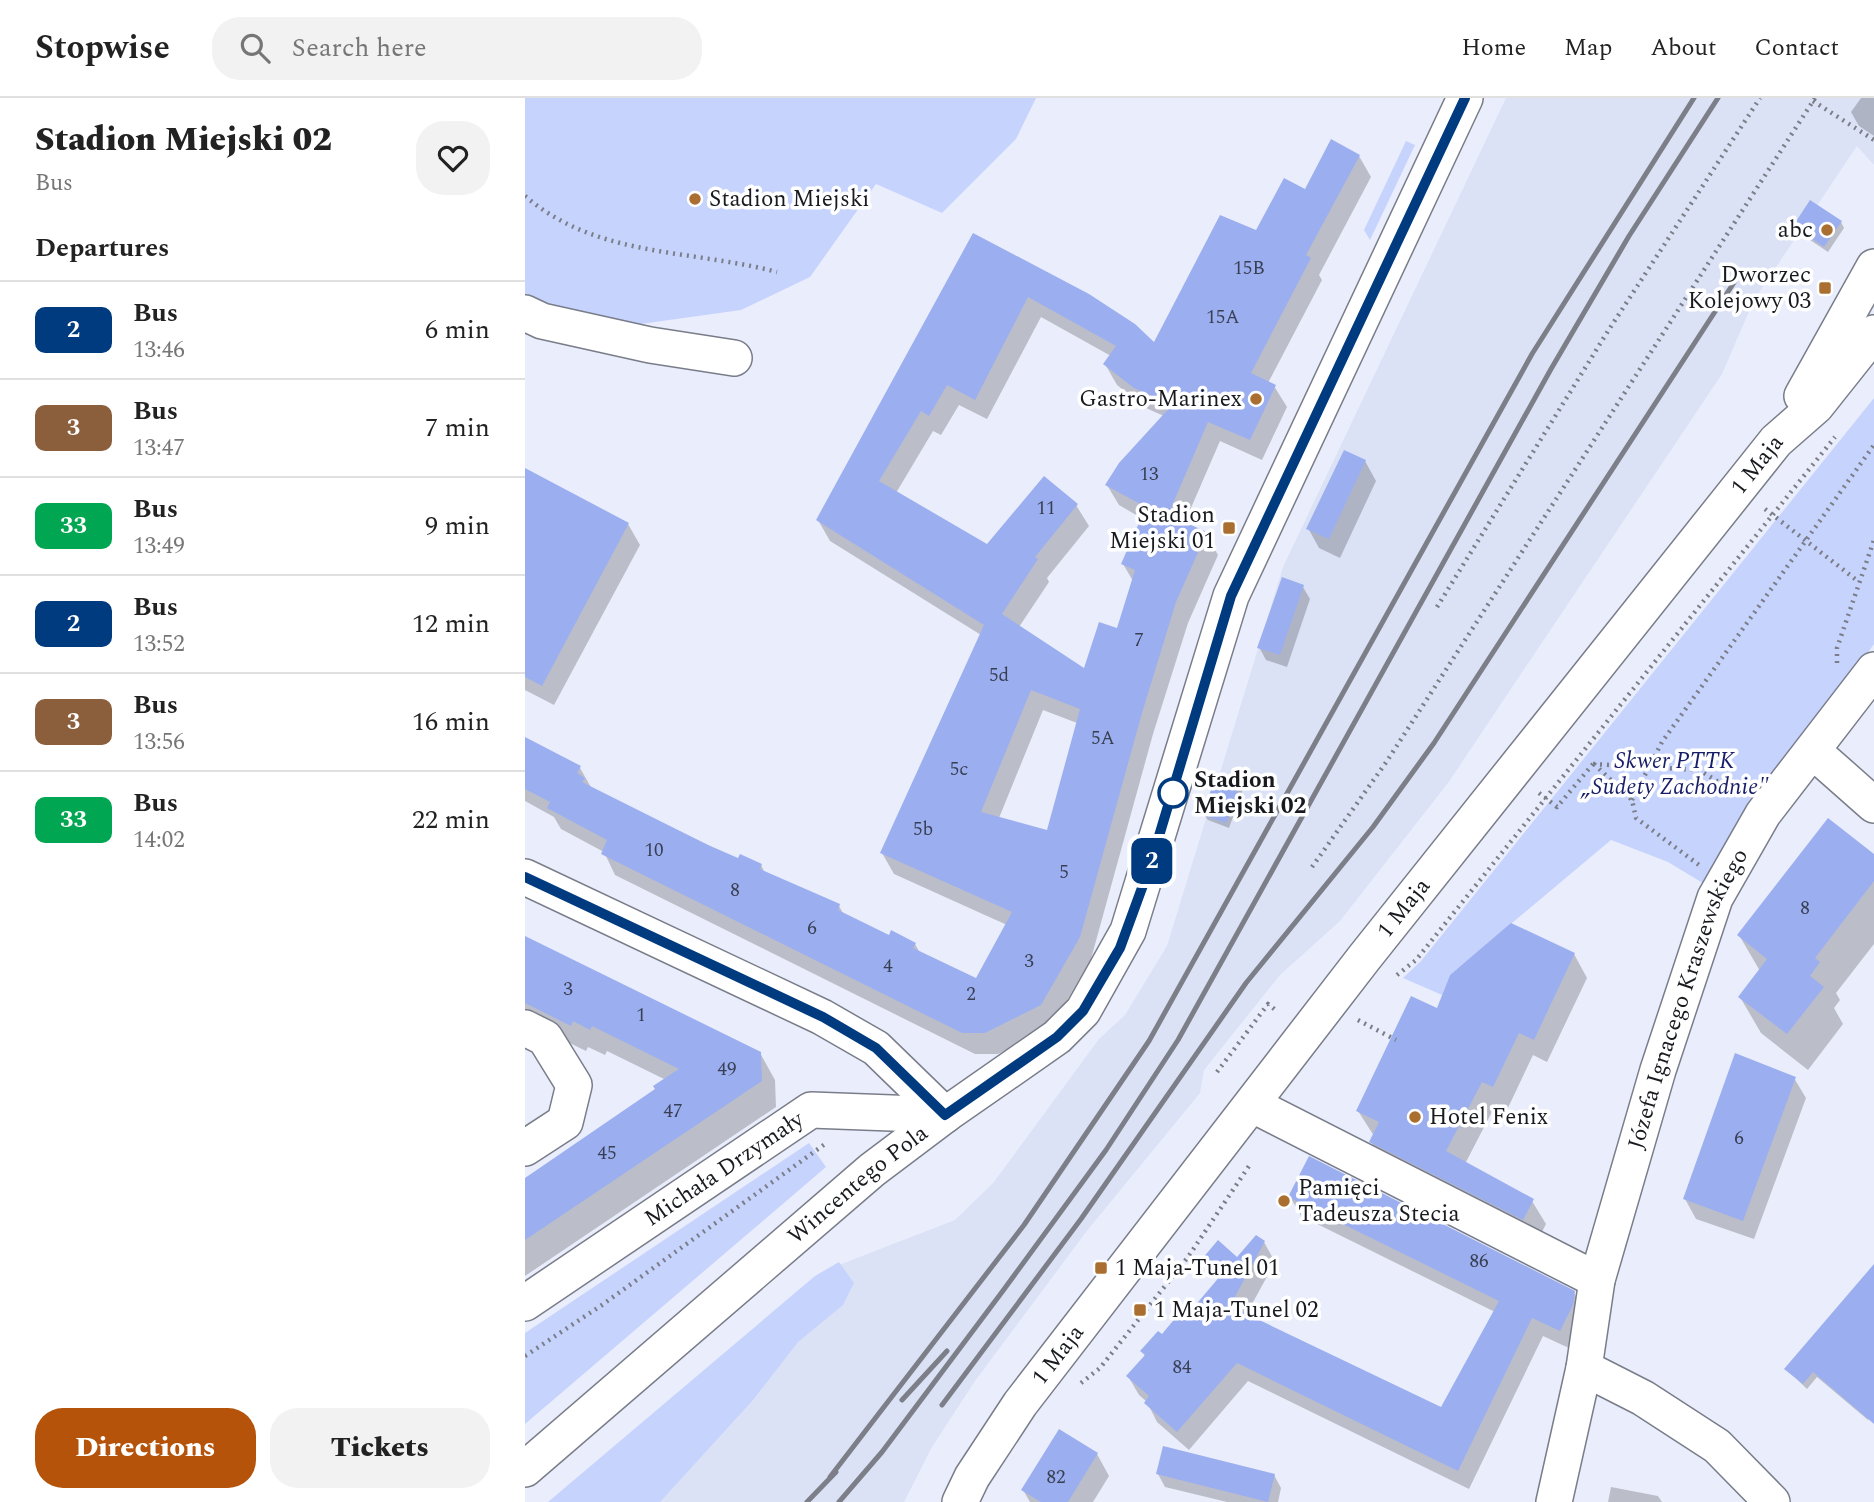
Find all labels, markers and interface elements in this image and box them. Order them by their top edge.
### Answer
search box [212,17,702,80]
text: Stopwise [35,23,170,73]
text: Search here [292,28,427,68]
icon: search [236,29,274,67]
text: Home [1461,30,1526,66]
text: Map [1564,30,1612,66]
text: About [1650,30,1716,66]
text: Contact [1754,30,1839,66]
text: Stadion Miejski 02 [35,115,332,165]
button: heart [416,121,490,195]
text: Bus [35,166,73,201]
place label: Stadion Miejski [709,182,870,217]
marker: Stadion Miejski [687,191,703,207]
place label: abc [1778,213,1813,248]
marker: abc [1819,222,1835,238]
text: Departures [35,228,169,268]
house number: 15B [1233,254,1265,283]
place label: Dworzec Kolejowy 03 [1688,258,1811,319]
marker: Dworzec Kolejowy 03 [1817,280,1833,296]
text: Bus [133,293,178,333]
house number: 15A [1206,303,1240,332]
text: 6 min [425,310,490,350]
text: 2 [67,312,80,348]
text: 13:46 [133,333,185,368]
place label: Gastro-Marinex [1079,382,1242,417]
text: Bus [133,391,178,431]
marker: Gastro-Marinex [1248,391,1264,407]
text: 7 min [425,408,490,448]
text: 3 [67,410,80,446]
street label: 1 Maja [1722,427,1792,503]
text: 13:47 [133,431,185,466]
house number: 13 [1139,460,1159,489]
text: Bus [133,489,178,529]
house number: 11 [1036,494,1056,523]
place label: Stadion Miejski 01 [1109,498,1215,559]
text: 9 min [425,506,490,546]
text: 33 [60,508,87,544]
marker: Stadion Miejski 01 [1221,520,1237,536]
text: 13:49 [133,529,185,564]
text: Bus [133,587,178,627]
text: 12 min [412,604,490,644]
text: 2 [67,606,80,642]
house number: 7 [1134,626,1144,655]
text: 13:52 [133,627,185,662]
house number: 5d [989,661,1009,690]
text: Bus [133,685,178,725]
text: 16 min [412,702,490,742]
text: 3 [67,704,80,740]
house number: 5A [1091,724,1115,753]
text: 13:56 [133,725,185,760]
park label: Skwer PTTK „Sudety Zachodnie" [1579,744,1769,805]
house number: 5c [950,755,968,784]
place label: Stadion Miejski 02 [1194,763,1307,824]
marker: Stadion Miejski 02 [1158,778,1188,808]
text: Bus [133,783,178,823]
text: 22 min [412,800,490,840]
text: 33 [60,802,87,838]
house number: 5b [913,815,933,844]
text: 14:02 [133,823,185,858]
house number: 10 [644,836,664,865]
line badge: 2 [1129,838,1175,884]
street label: Józefa Ignacego Kraszewskiego [1618,842,1757,1153]
text: 2 [1145,843,1159,879]
house number: 5 [1059,858,1069,887]
street label: 1 Maja [1368,870,1439,946]
house number: 8 [730,876,740,905]
house number: 8 [1800,894,1810,923]
house number: 6 [807,914,817,943]
house number: 3 [1024,947,1034,976]
house number: 4 [883,952,893,981]
house number: 3 [563,975,573,1004]
house number: 2 [966,980,976,1009]
house number: 1 [636,1001,646,1030]
house number: 49 [717,1055,737,1084]
house number: 47 [663,1097,683,1126]
place label: Hotel Fenix [1429,1100,1548,1135]
street label: Michała Drzymały [637,1102,812,1235]
marker: Hotel Fenix [1407,1109,1423,1125]
street label: Wincentego Pola [780,1116,936,1253]
house number: 6 [1734,1124,1744,1153]
house number: 45 [597,1139,617,1168]
place label: Pamięci Tadeusza Stecia [1298,1171,1460,1232]
marker: Pamięci Tadeusza Stecia [1276,1193,1292,1209]
house number: 86 [1469,1247,1489,1276]
place label: 1 Maja-Tunel 01 [1115,1251,1279,1286]
marker: 1 Maja-Tunel 01 [1093,1260,1109,1276]
place label: 1 Maja-Tunel 02 [1154,1293,1318,1328]
marker: 1 Maja-Tunel 02 [1132,1302,1148,1318]
street label: 1 Maja [1023,1317,1093,1393]
house number: 84 [1172,1353,1192,1382]
button: Directions [35,1408,256,1488]
button: Tickets [270,1408,490,1488]
house number: 82 [1046,1463,1066,1492]

